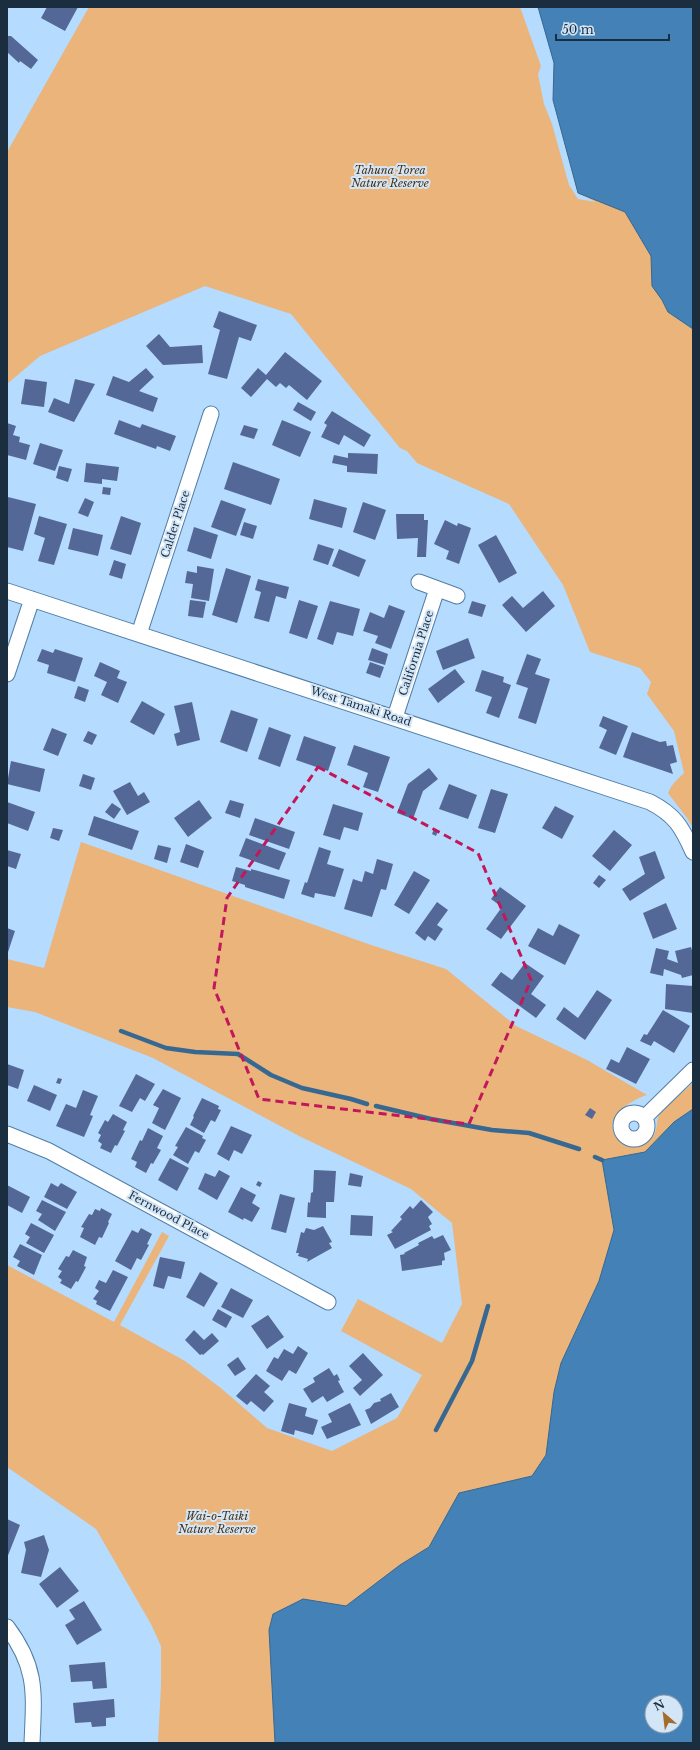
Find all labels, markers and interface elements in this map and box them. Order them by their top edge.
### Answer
scale bar [556,16,669,42]
text: 50 m [562,22,594,37]
park label: Tahuna Torea Nature Reserve [350,163,429,190]
street label: Calder Place [158,489,192,559]
street label: California Place [396,609,436,697]
street label: West Tāmaki Road [308,683,414,729]
street label: Fernwood Place [126,1188,212,1242]
park label: Wai-o-Taiki Nature Reserve [177,1509,256,1536]
north arrow [644,1694,684,1734]
text: N [651,1696,668,1714]

